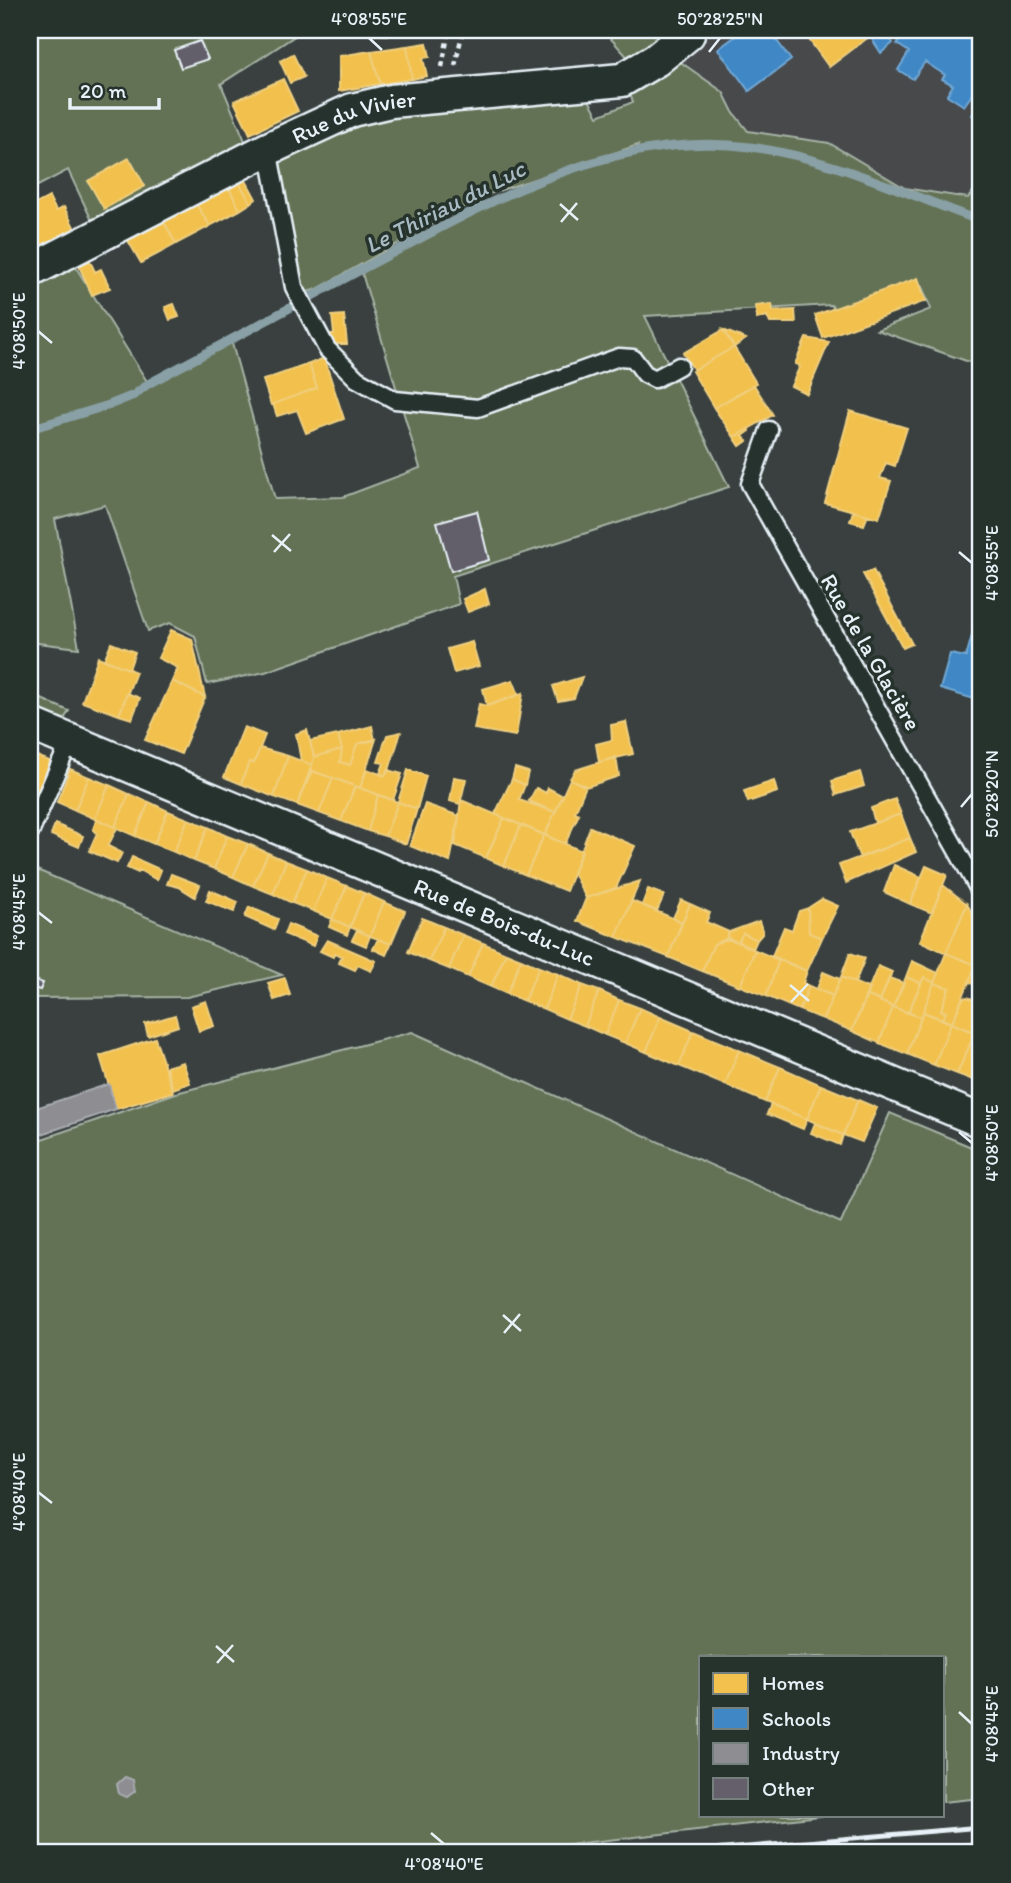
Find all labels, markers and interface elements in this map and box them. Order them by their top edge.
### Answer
text: 4°08'55"E [331,8,407,30]
text: 50°28'25"N [677,8,763,30]
scale bar [70,66,159,110]
text: 20 m [80,78,127,103]
street label: Rue du Vivier [287,85,417,150]
water label: Le Thiriau du Luc [360,153,530,259]
text: 4°08'50"E [8,292,30,370]
text: 4°08'55"E [981,525,1003,601]
street label: Rue de la Glacière [815,569,927,735]
text: 50°28'20"N [981,750,1003,838]
street label: Rue de Bois-du-Luc [410,872,599,972]
text: 4°08'45"E [8,873,30,951]
text: 4°08'50"E [981,1104,1003,1182]
text: 4°08'40"E [8,1453,30,1531]
legend [699,1656,944,1816]
text: Homes [762,1670,824,1695]
text: 4°08'45"E [981,1685,1003,1763]
text: Schools [762,1706,831,1731]
text: Industry [762,1740,840,1765]
text: Other [762,1776,815,1801]
text: 4°08'40"E [405,1853,483,1875]

